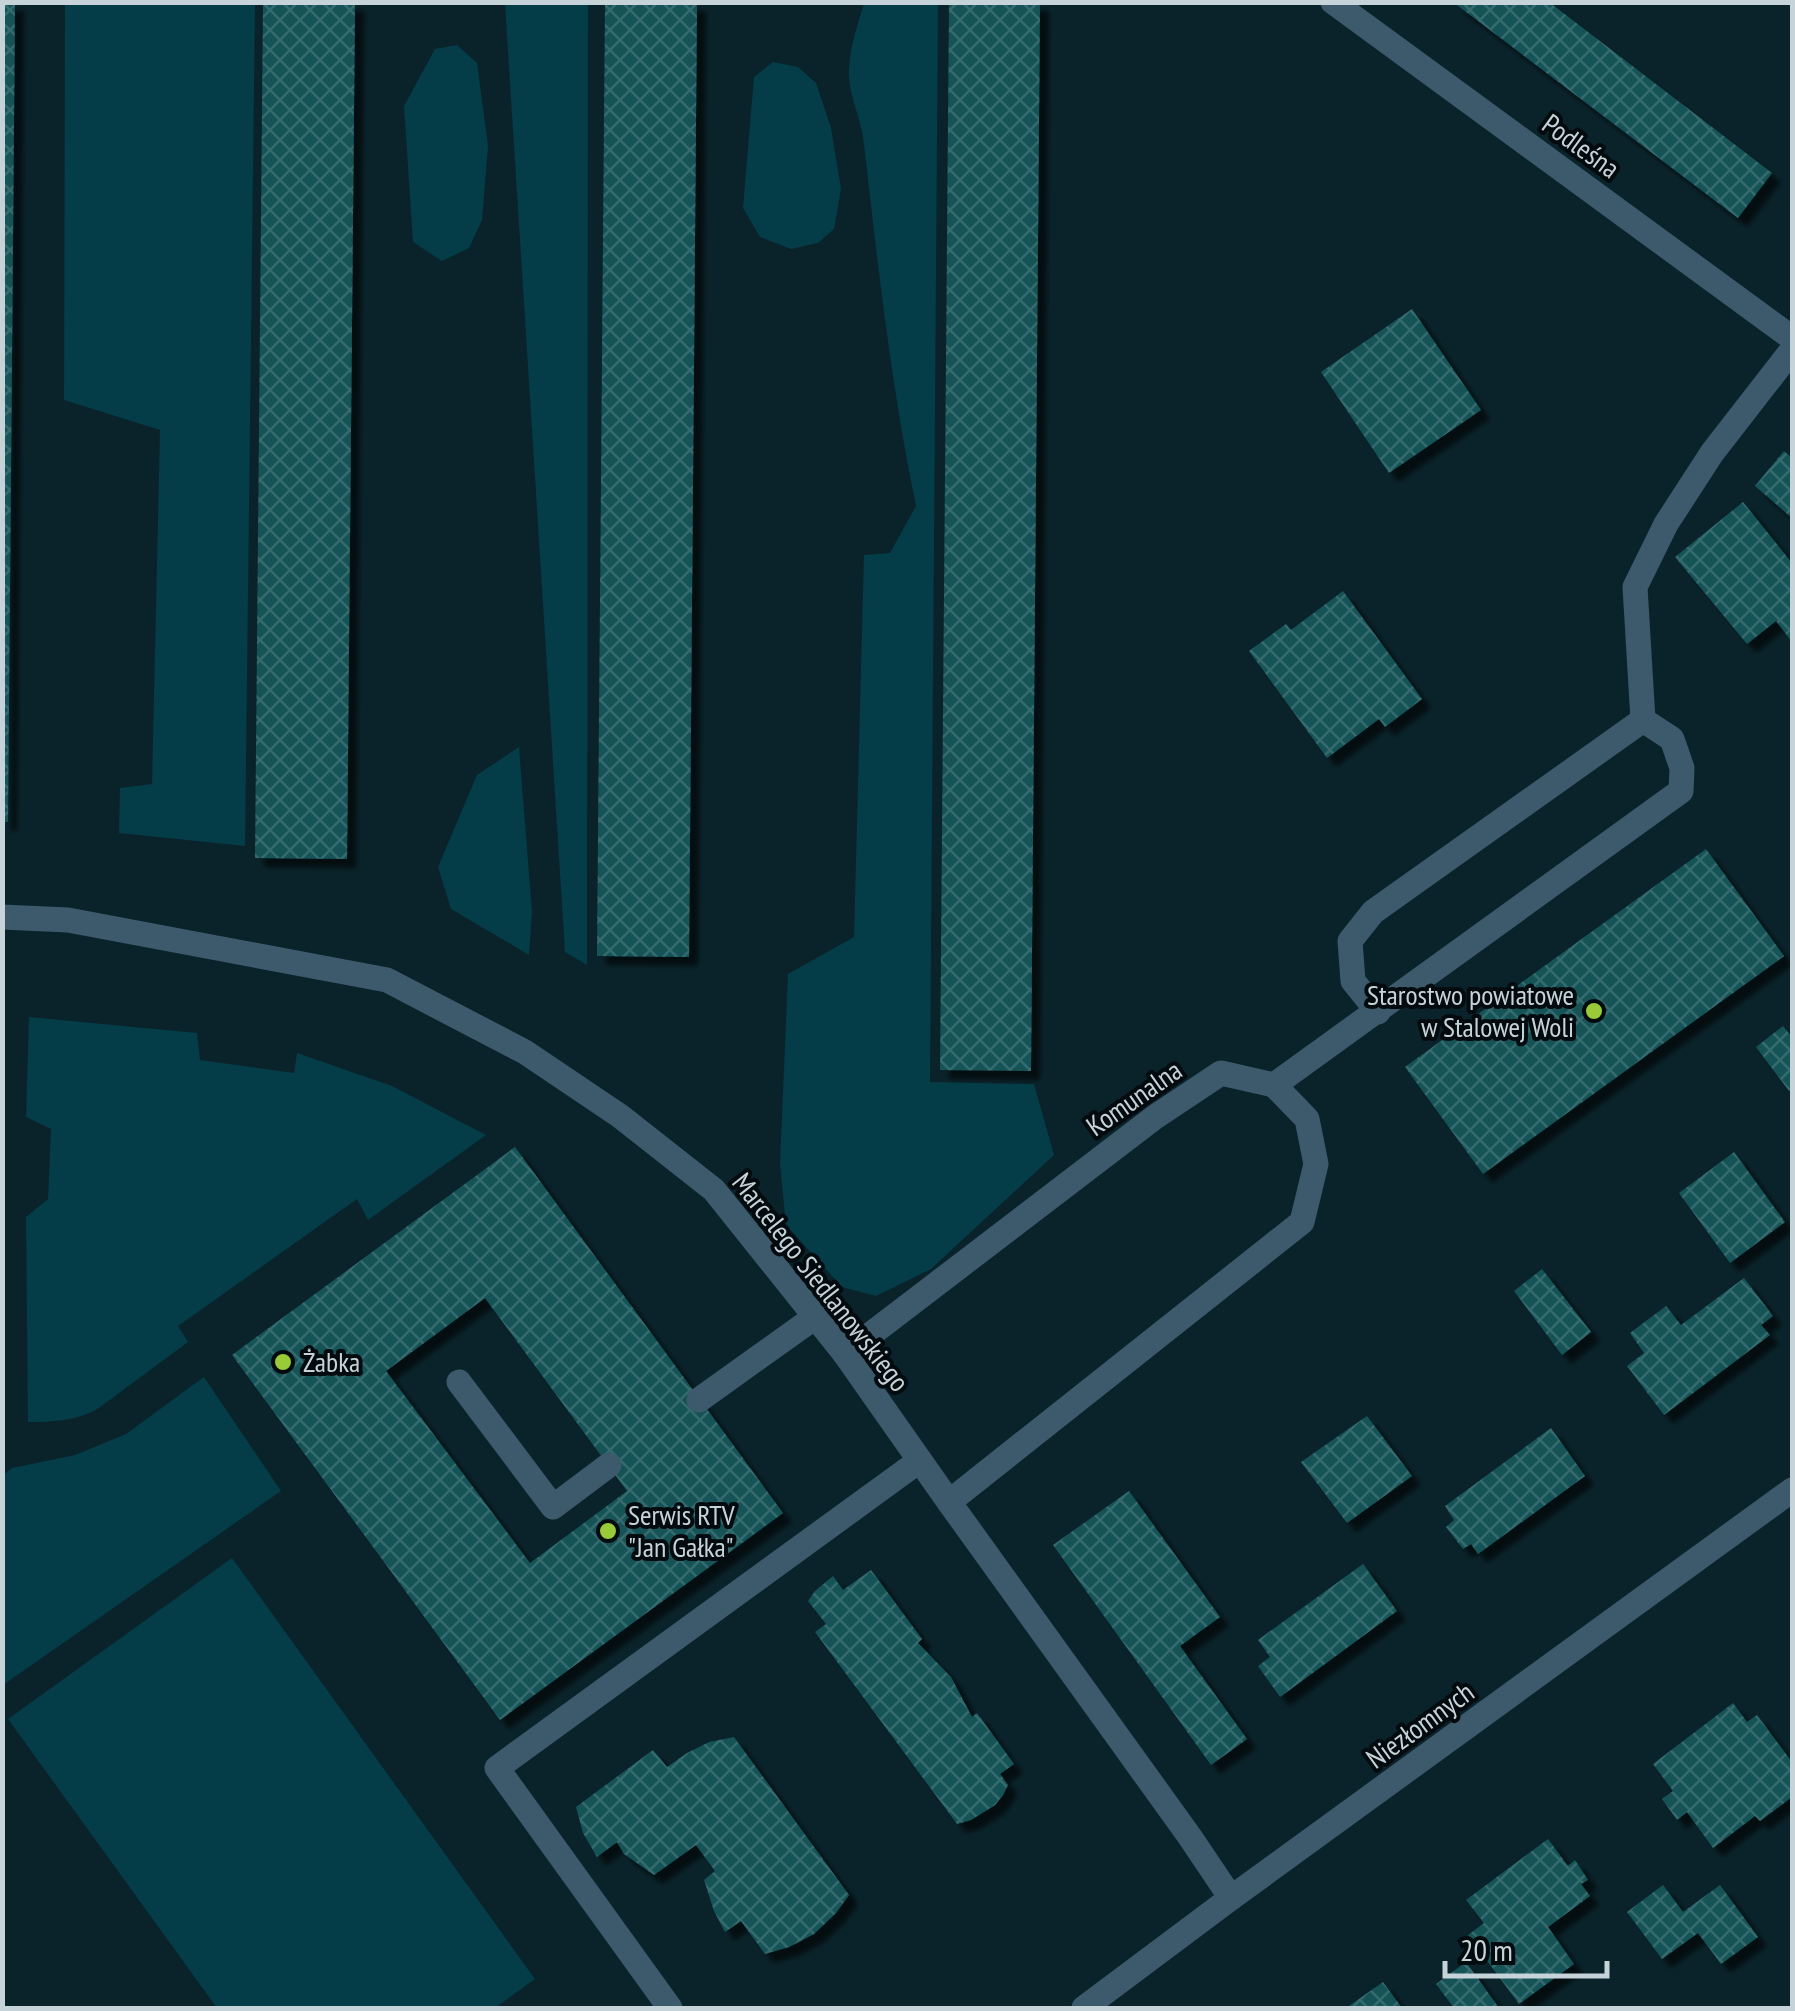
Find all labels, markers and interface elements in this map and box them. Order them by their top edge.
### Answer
street label: Podleśna [1535,105,1627,186]
place label: Starostwo powiatowe w Stalowej Woli [1367,976,1574,1045]
marker: Starostwo powiatowe w Stalowej Woli [1583,1000,1605,1022]
street label: Komunalna [1079,1051,1189,1144]
street label: Marcelego Siedlanowskiego [724,1165,918,1399]
place label: Żabka [303,1343,360,1380]
marker: Żabka [272,1351,294,1373]
place label: Serwis RTV "Jan Gałka" [628,1496,736,1565]
marker: Serwis RTV "Jan Gałka" [597,1520,619,1542]
street label: Niezłomnych [1358,1673,1481,1776]
scale bar [1445,1916,1608,1978]
text: 20 m [1460,1930,1513,1969]

